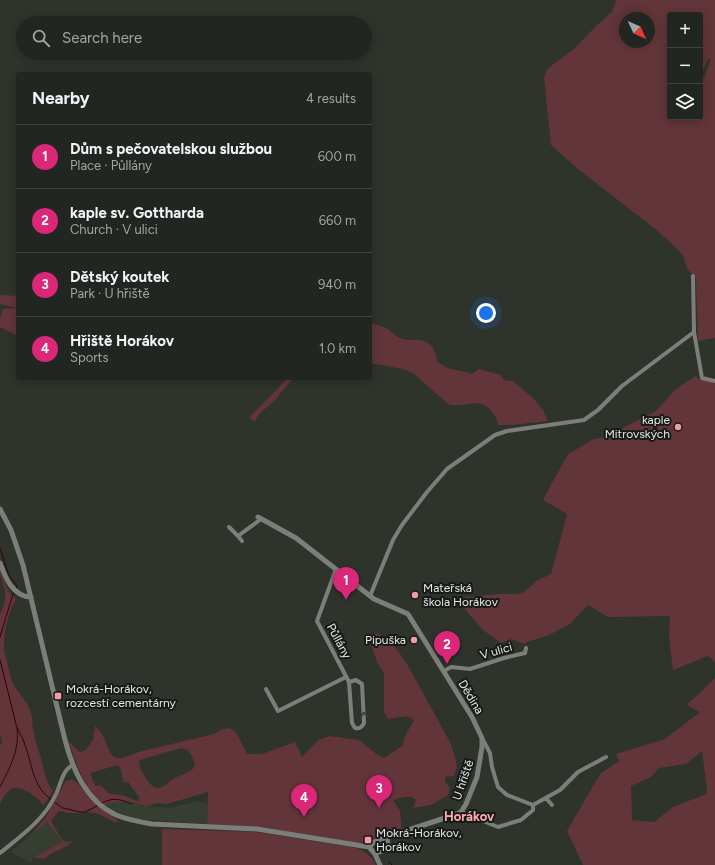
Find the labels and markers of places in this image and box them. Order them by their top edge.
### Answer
place label: kaple Mitrovských [605,413,670,441]
marker: kaple Mitrovských [673,422,683,432]
pin: 1 [333,567,359,600]
place label: Mateřská škola Horákov [423,581,499,609]
marker: Mateřská škola Horákov [410,590,420,600]
pin: 2 [434,631,460,664]
place label: Pipuška [365,633,406,647]
marker: Pipuška [409,635,419,645]
place label: Mokrá-Horákov, rozcestí cementárny [66,682,177,710]
marker: Mokrá-Horákov, rozcestí cementárny [53,691,63,701]
pin: 3 [366,775,392,808]
pin: 4 [291,784,317,817]
place label: Mokrá-Horákov, Horákov [376,826,462,854]
marker: Mokrá-Horákov, Horákov [363,835,373,845]

